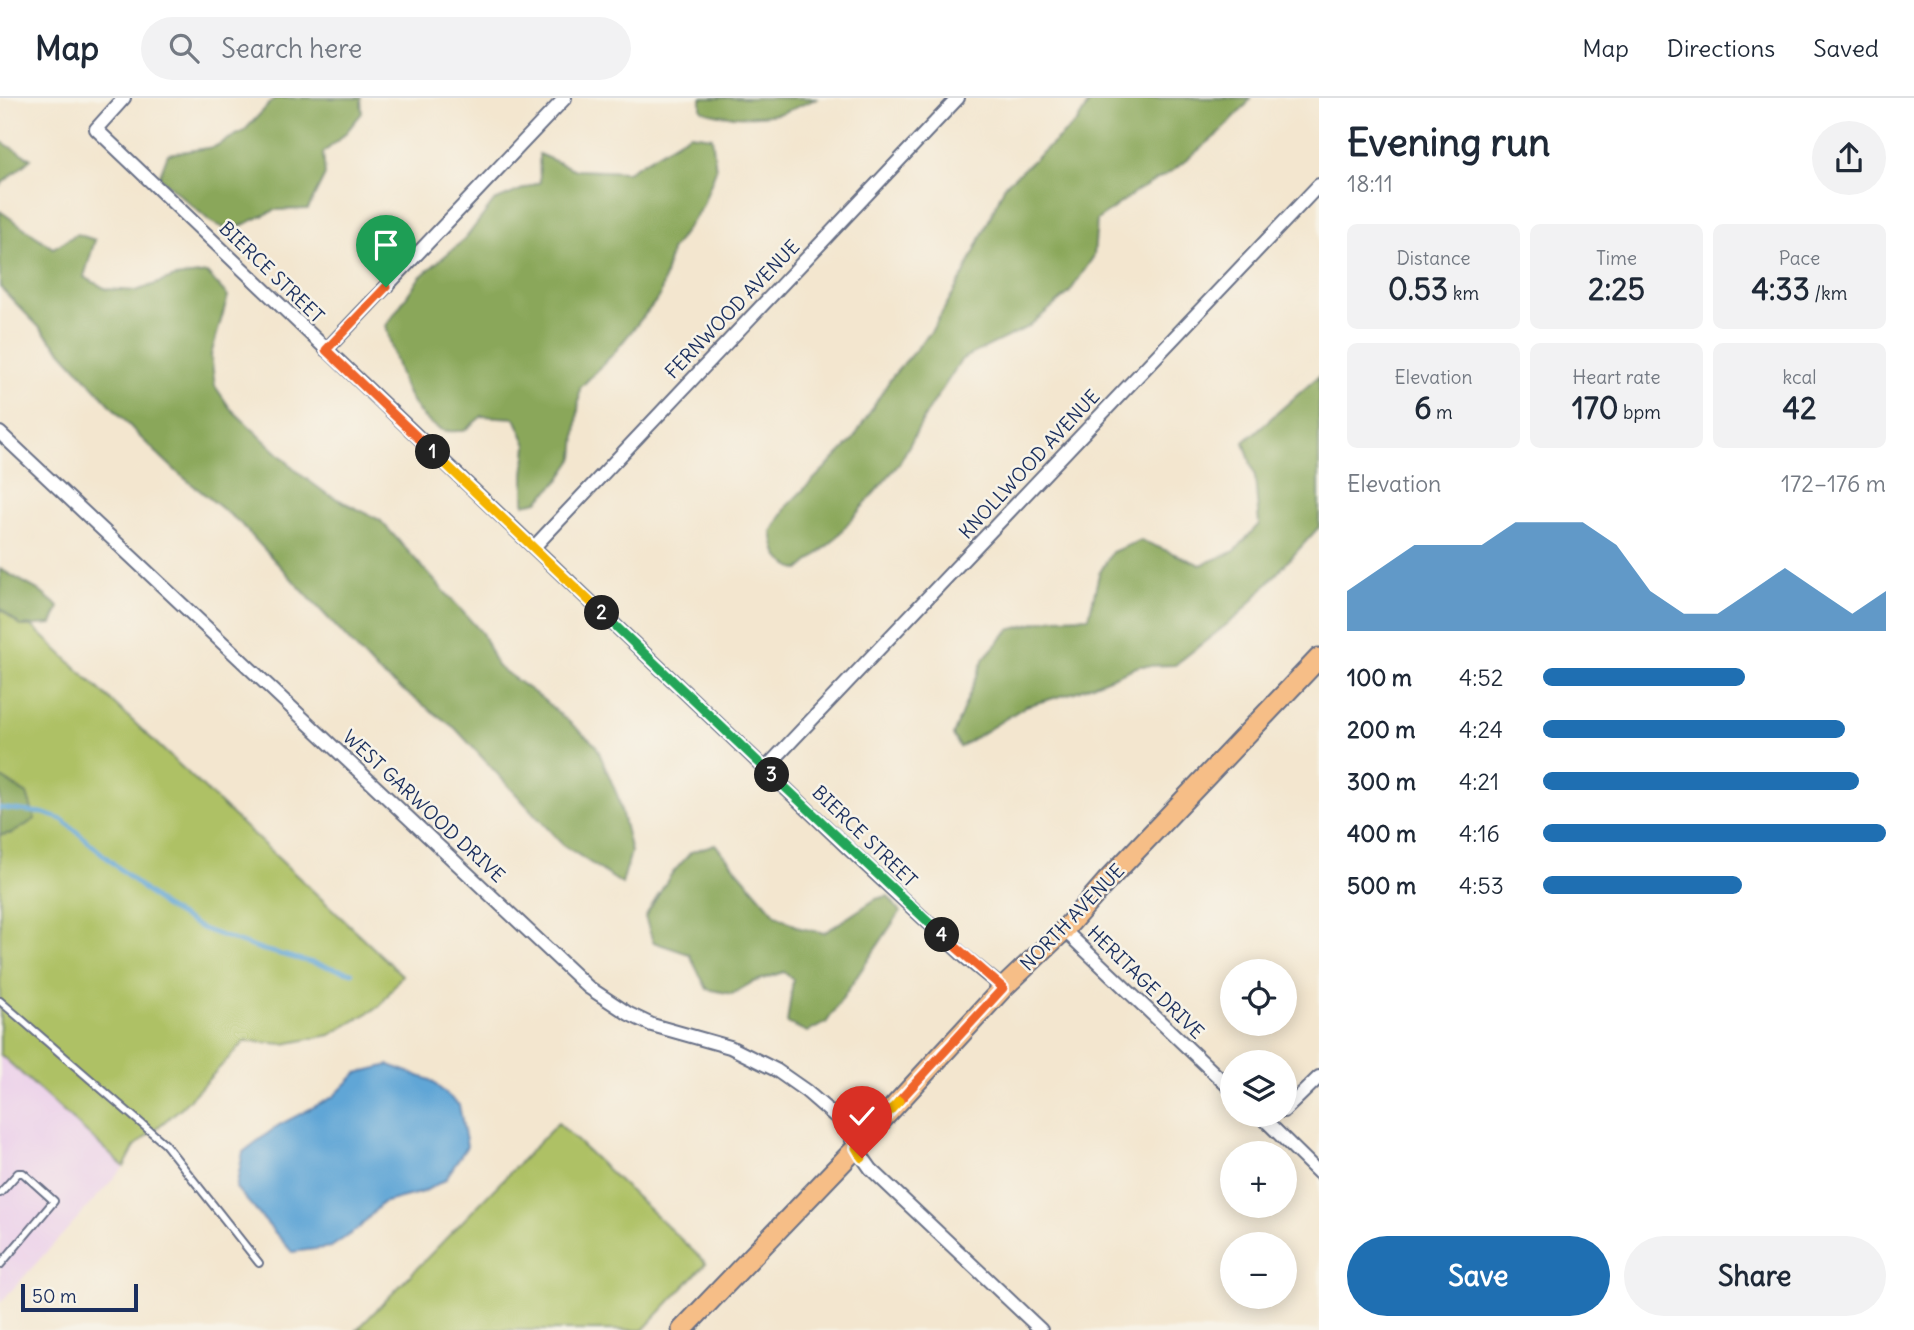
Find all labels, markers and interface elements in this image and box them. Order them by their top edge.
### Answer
search box [141,17,631,80]
text: Map [35,27,99,69]
icon: search [165,29,203,67]
text: Search here [221,32,362,65]
text: Map [1582,33,1629,63]
text: Directions [1667,33,1775,63]
text: Saved [1813,33,1879,63]
text: Evening run [1347,119,1550,166]
button: share [1812,121,1886,195]
text: 18:11 [1347,169,1393,198]
pin [356,215,416,287]
street label: BIERCE STREET [215,216,329,328]
icon: arrive [367,226,405,264]
street label: FERNWOOD AVENUE [660,235,804,383]
text: Distance [1396,246,1471,270]
text: Time [1596,246,1637,270]
text: Pace [1779,246,1820,270]
text: 0.53 [1388,270,1448,308]
text: 2:25 [1588,270,1645,308]
text: 4:33 [1752,270,1810,308]
text: km [1448,281,1479,305]
text: /km [1810,281,1847,305]
text: Elevation [1395,365,1472,389]
text: Heart rate [1572,365,1661,389]
text: kcal [1782,365,1817,389]
street label: KNOLLWOOD AVENUE [954,384,1104,544]
text: 6 [1414,389,1432,427]
text: 170 [1572,389,1618,427]
text: 42 [1783,389,1816,427]
text: m [1432,400,1453,424]
text: bpm [1618,400,1661,424]
pin: 1 [416,434,450,470]
text: 1 [429,439,436,463]
text: Elevation [1347,469,1441,498]
text: 172–176 m [1781,469,1886,498]
pin: 2 [584,596,620,630]
text: 2 [596,600,607,624]
text: 100 m [1347,663,1412,692]
text: 4:52 [1459,663,1503,692]
text: 200 m [1347,715,1416,744]
text: 4:24 [1459,715,1503,744]
street label: WEST GARWOOD DRIVE [338,725,510,887]
pin: 3 [754,758,790,792]
text: 3 [766,762,777,786]
text: 300 m [1347,767,1416,796]
text: 4:21 [1459,767,1499,796]
street label: BIERCE STREET [808,780,922,892]
text: 400 m [1347,819,1416,848]
text: 4:16 [1459,819,1500,848]
street label: NORTH AVENUE [1015,858,1129,976]
text: 500 m [1347,871,1416,900]
text: 4:53 [1459,871,1504,900]
pin: 4 [925,918,960,952]
street label: HERITAGE DRIVE [1083,920,1209,1044]
text: 4 [936,922,947,946]
map controls [1220,959,1297,1309]
button: locate [1220,959,1297,1036]
button: layers [1220,1050,1297,1127]
pin [832,1086,892,1158]
icon: check [843,1097,881,1135]
button: + [1220,1141,1297,1218]
button: − [1220,1232,1297,1309]
button: Save [1347,1236,1610,1316]
button: Share [1624,1236,1886,1316]
scale bar [21,1281,138,1313]
text: 50 m [32,1284,77,1308]

